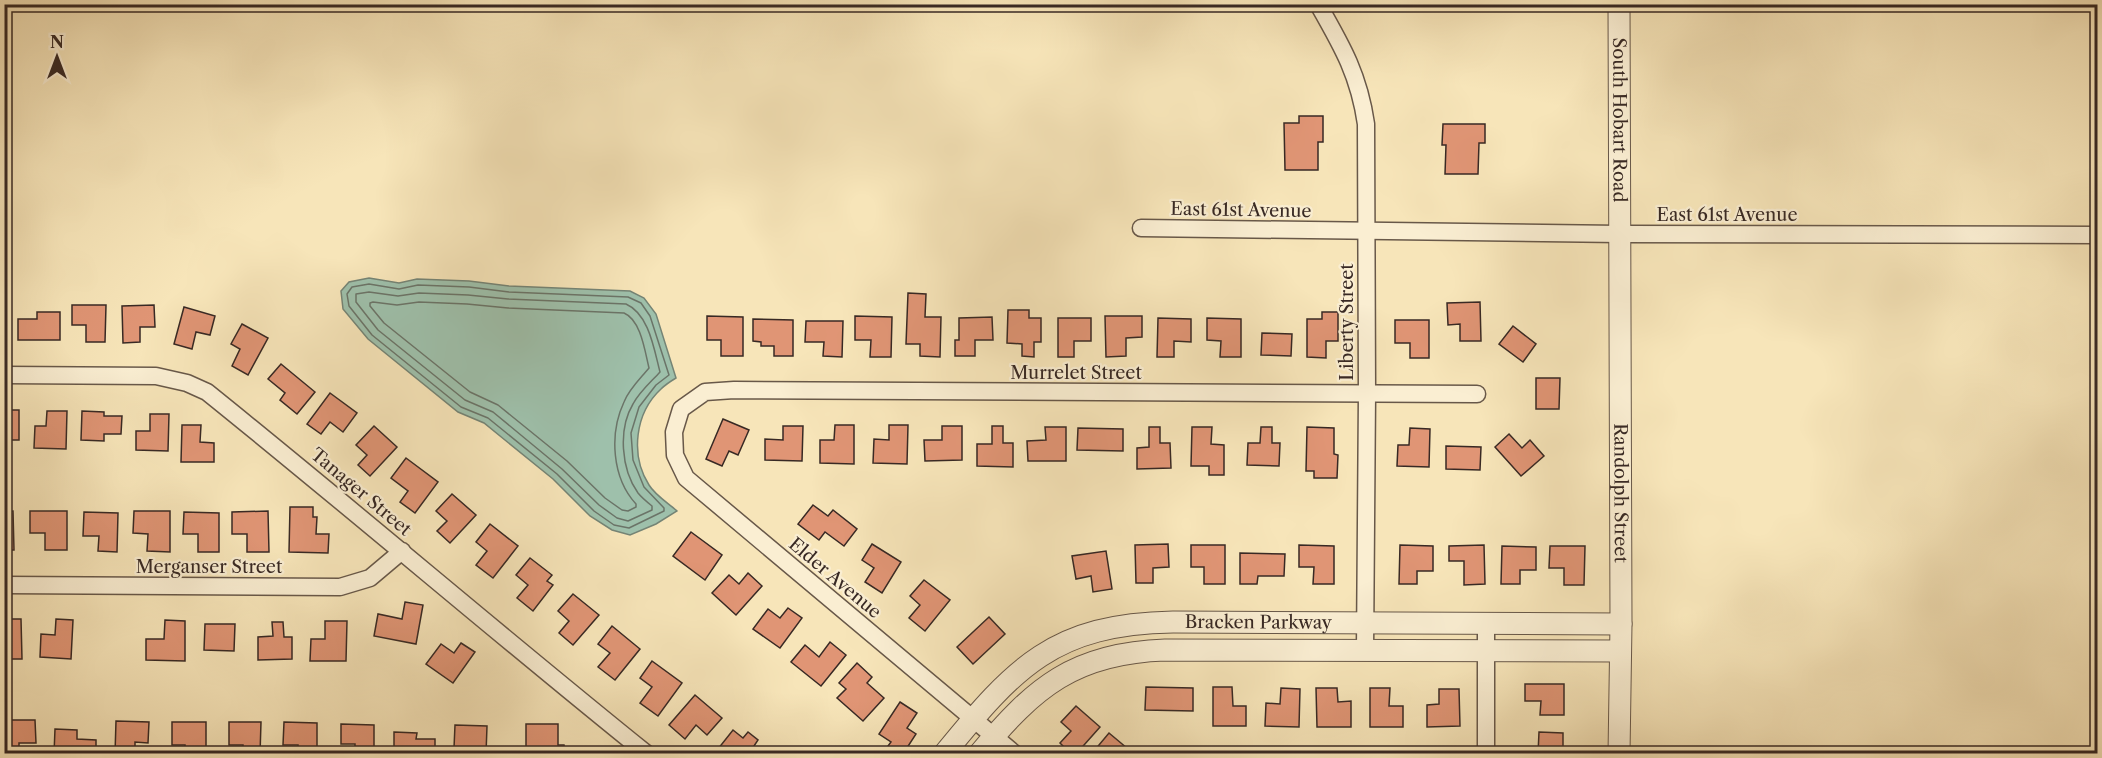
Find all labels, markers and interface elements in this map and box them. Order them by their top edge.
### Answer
north arrow [27,27,87,87]
text: N [50,32,64,52]
street label: South Hobart Road [1608,37,1631,203]
street label: East 61st Avenue [1170,198,1312,222]
street label: East 61st Avenue [1656,204,1798,226]
street label: Liberty Street [1336,263,1358,381]
street label: Murrelet Street [1010,362,1142,384]
street label: Randolph Street [1609,423,1632,563]
street label: Tanager Street [306,444,416,541]
street label: Elder Avenue [784,533,886,623]
street label: Merganser Street [136,556,283,578]
street label: Bracken Parkway [1185,611,1333,634]

